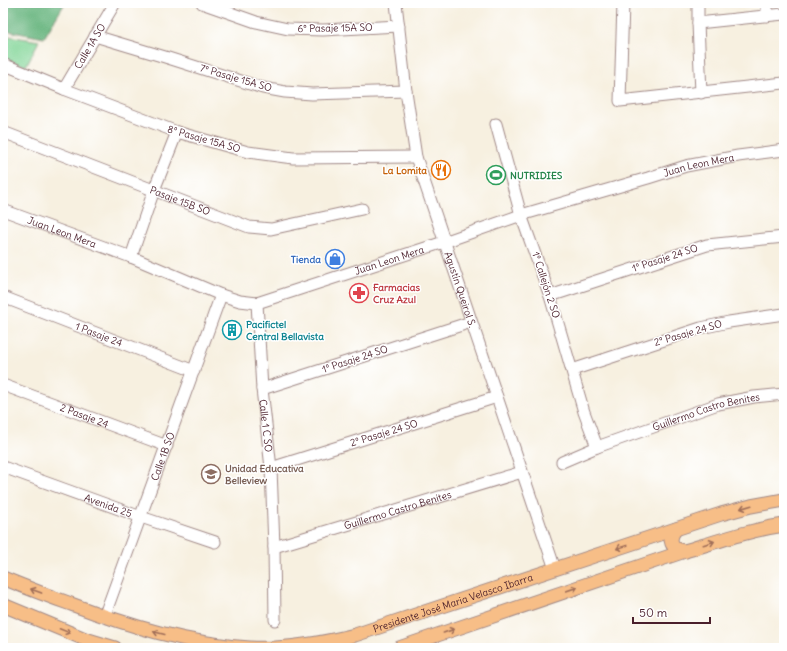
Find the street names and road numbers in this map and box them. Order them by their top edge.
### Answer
street label: Calle 1A SO [71,21,108,71]
street label: 6º Pasaje 15A SO [297,21,373,35]
street label: 7º Pasaje 15A SO [198,61,274,95]
street label: 8º Pasaje 15A SO [166,122,242,156]
street label: Juan Leon Mera [661,150,735,179]
street label: Pasaje 15B SO [148,183,213,218]
street label: Juan Leon Mera [26,213,99,250]
street label: 1º Pasaje 24 SO [630,241,700,275]
street label: Juan Leon Mera [353,242,426,277]
street label: Agustín Queirol S. [442,250,479,329]
street label: 1º Callejón 2 SO [529,250,563,320]
street label: 2º Pasaje 24 SO [653,317,724,349]
street label: 1 Pasaje 24 [74,319,125,349]
street label: 1º Pasaje 24 SO [320,342,390,376]
street label: Guillermo Castro Benites [651,390,761,433]
street label: Calle 1 C SO [257,398,276,453]
street label: 2 Pasaje 24 [58,400,111,430]
street label: 2º Pasaje 24 SO [349,416,420,449]
street label: Calle 1B SO [148,430,177,482]
street label: Guillermo Castro Benites [342,487,453,532]
street label: Avenida 25 [83,491,134,520]
street label: Presidente José Maria Velasco Ibarra [371,570,535,635]

